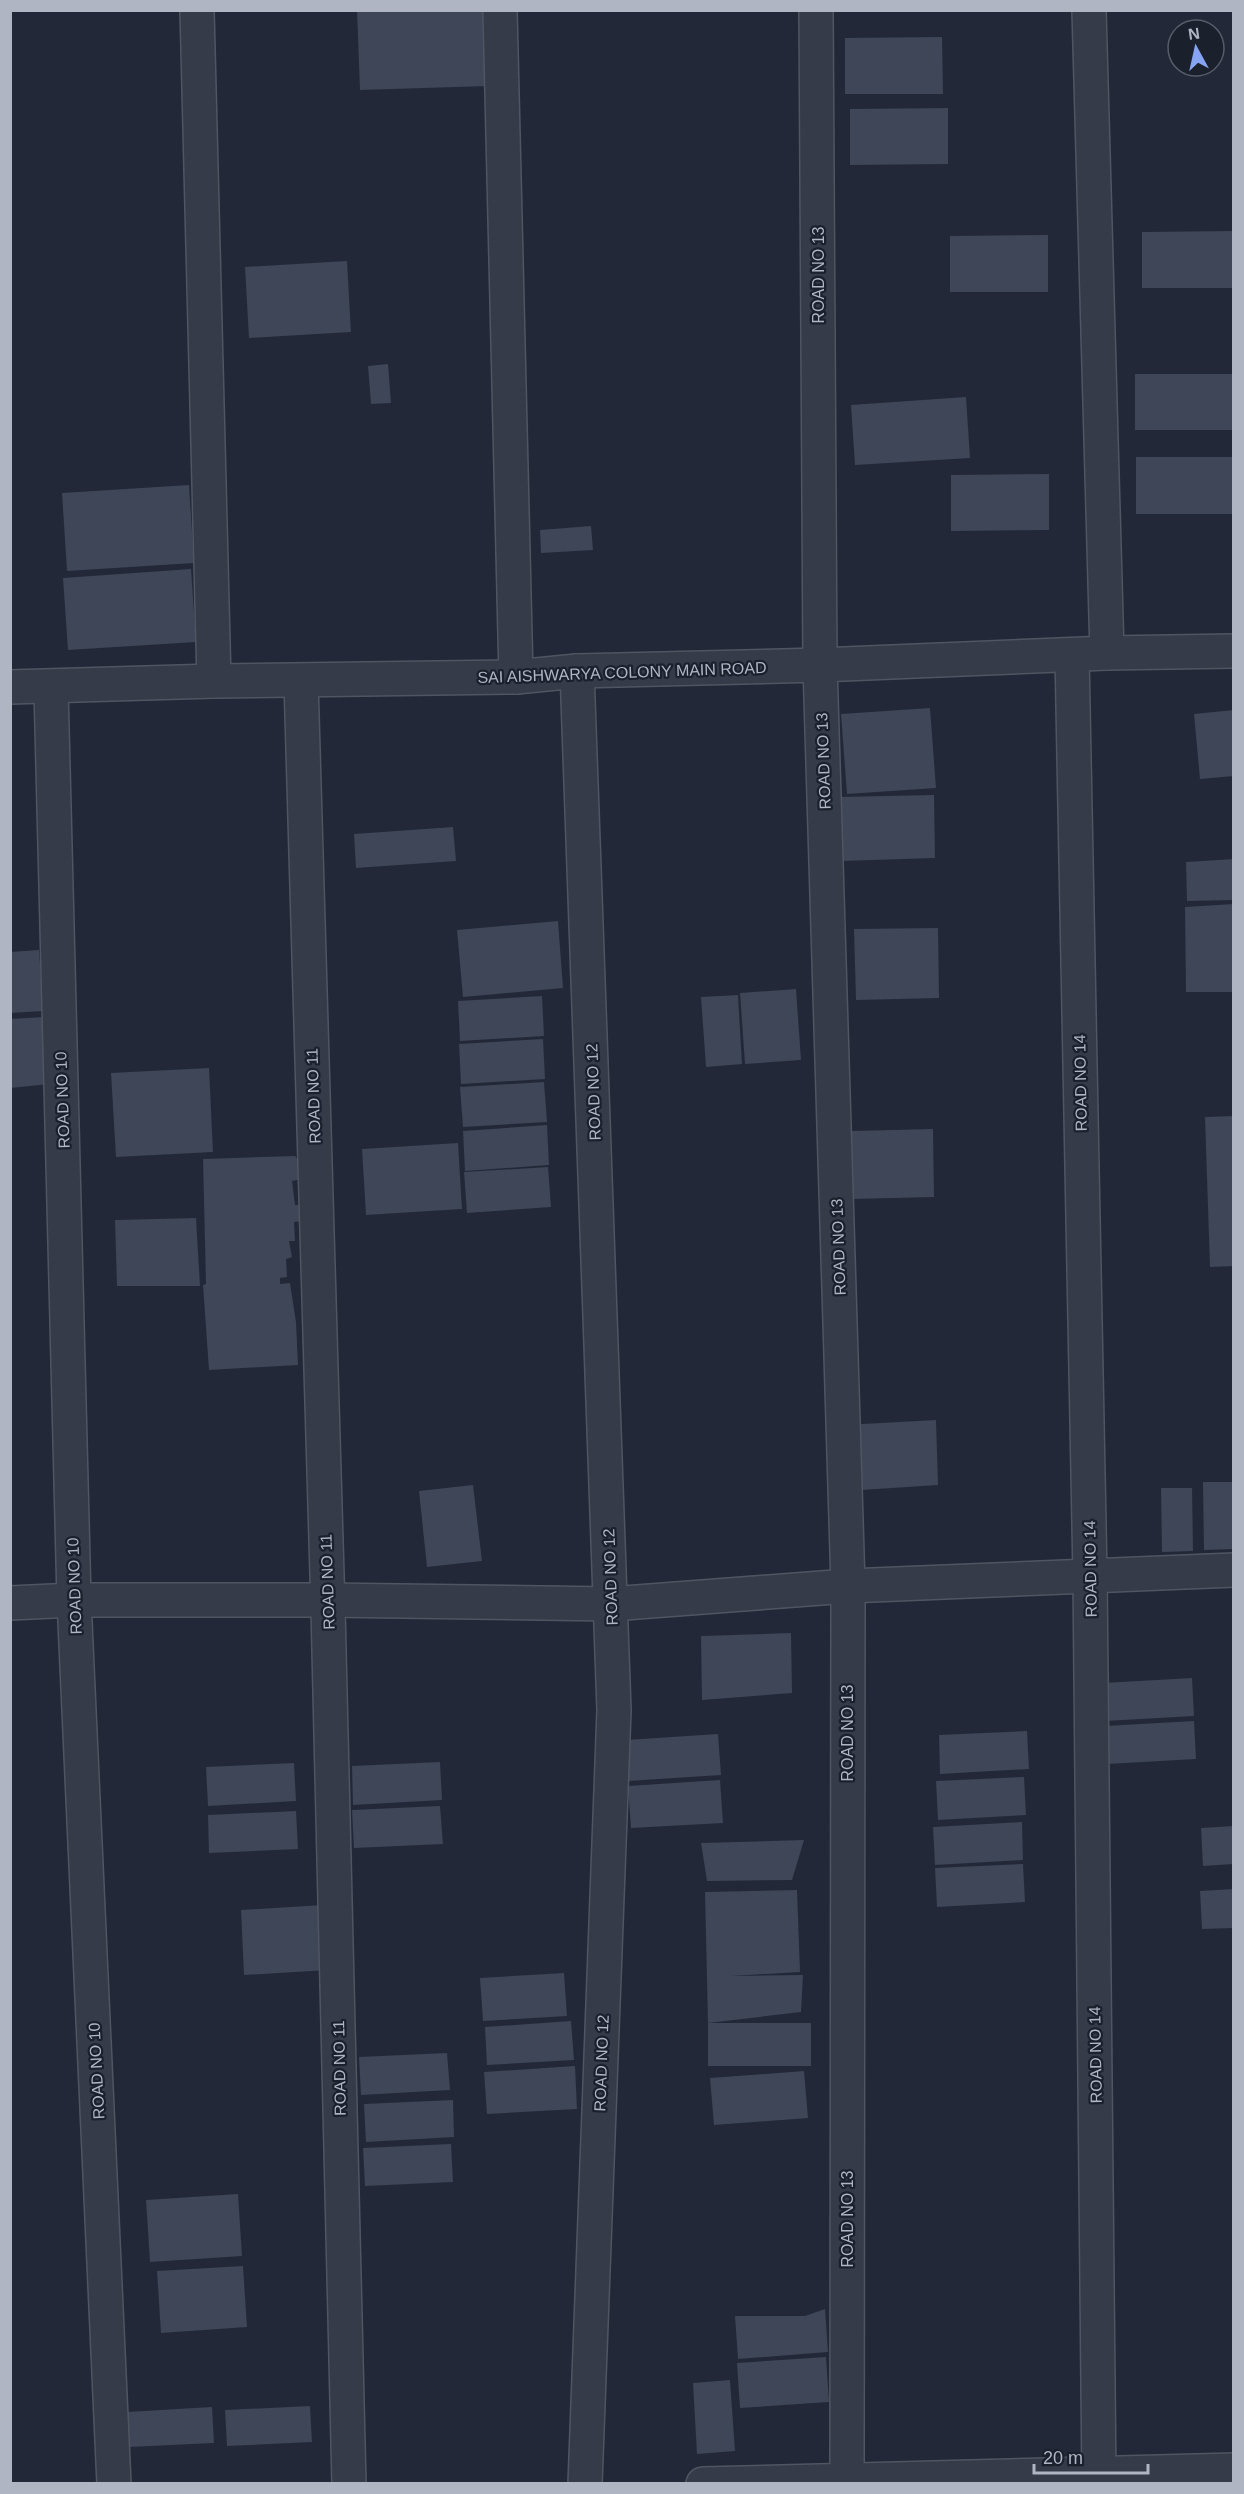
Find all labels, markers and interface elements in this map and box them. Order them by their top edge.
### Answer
north arrow [1166,18,1226,78]
text: N [1187,24,1201,43]
street label: ROAD NO 13 [810,226,827,323]
street label: SAI AISHWARYA COLONY MAIN ROAD [477,659,767,686]
street label: ROAD NO 13 [813,712,834,810]
street label: ROAD NO 14 [1071,1034,1090,1132]
street label: ROAD NO 12 [583,1043,604,1141]
street label: ROAD NO 11 [303,1048,324,1144]
street label: ROAD NO 10 [52,1051,73,1149]
street label: ROAD NO 13 [828,1198,849,1296]
street label: ROAD NO 14 [1081,1520,1100,1618]
street label: ROAD NO 12 [600,1528,621,1626]
street label: ROAD NO 11 [317,1534,338,1630]
street label: ROAD NO 10 [64,1537,85,1635]
street label: ROAD NO 13 [839,1684,856,1781]
street label: ROAD NO 14 [1086,2006,1105,2104]
street label: ROAD NO 12 [591,2014,612,2112]
street label: ROAD NO 11 [330,2020,349,2116]
street label: ROAD NO 10 [85,2022,108,2120]
street label: ROAD NO 13 [839,2170,856,2267]
scale bar [1034,2437,1148,2475]
text: 20 m [1043,2448,1083,2468]

